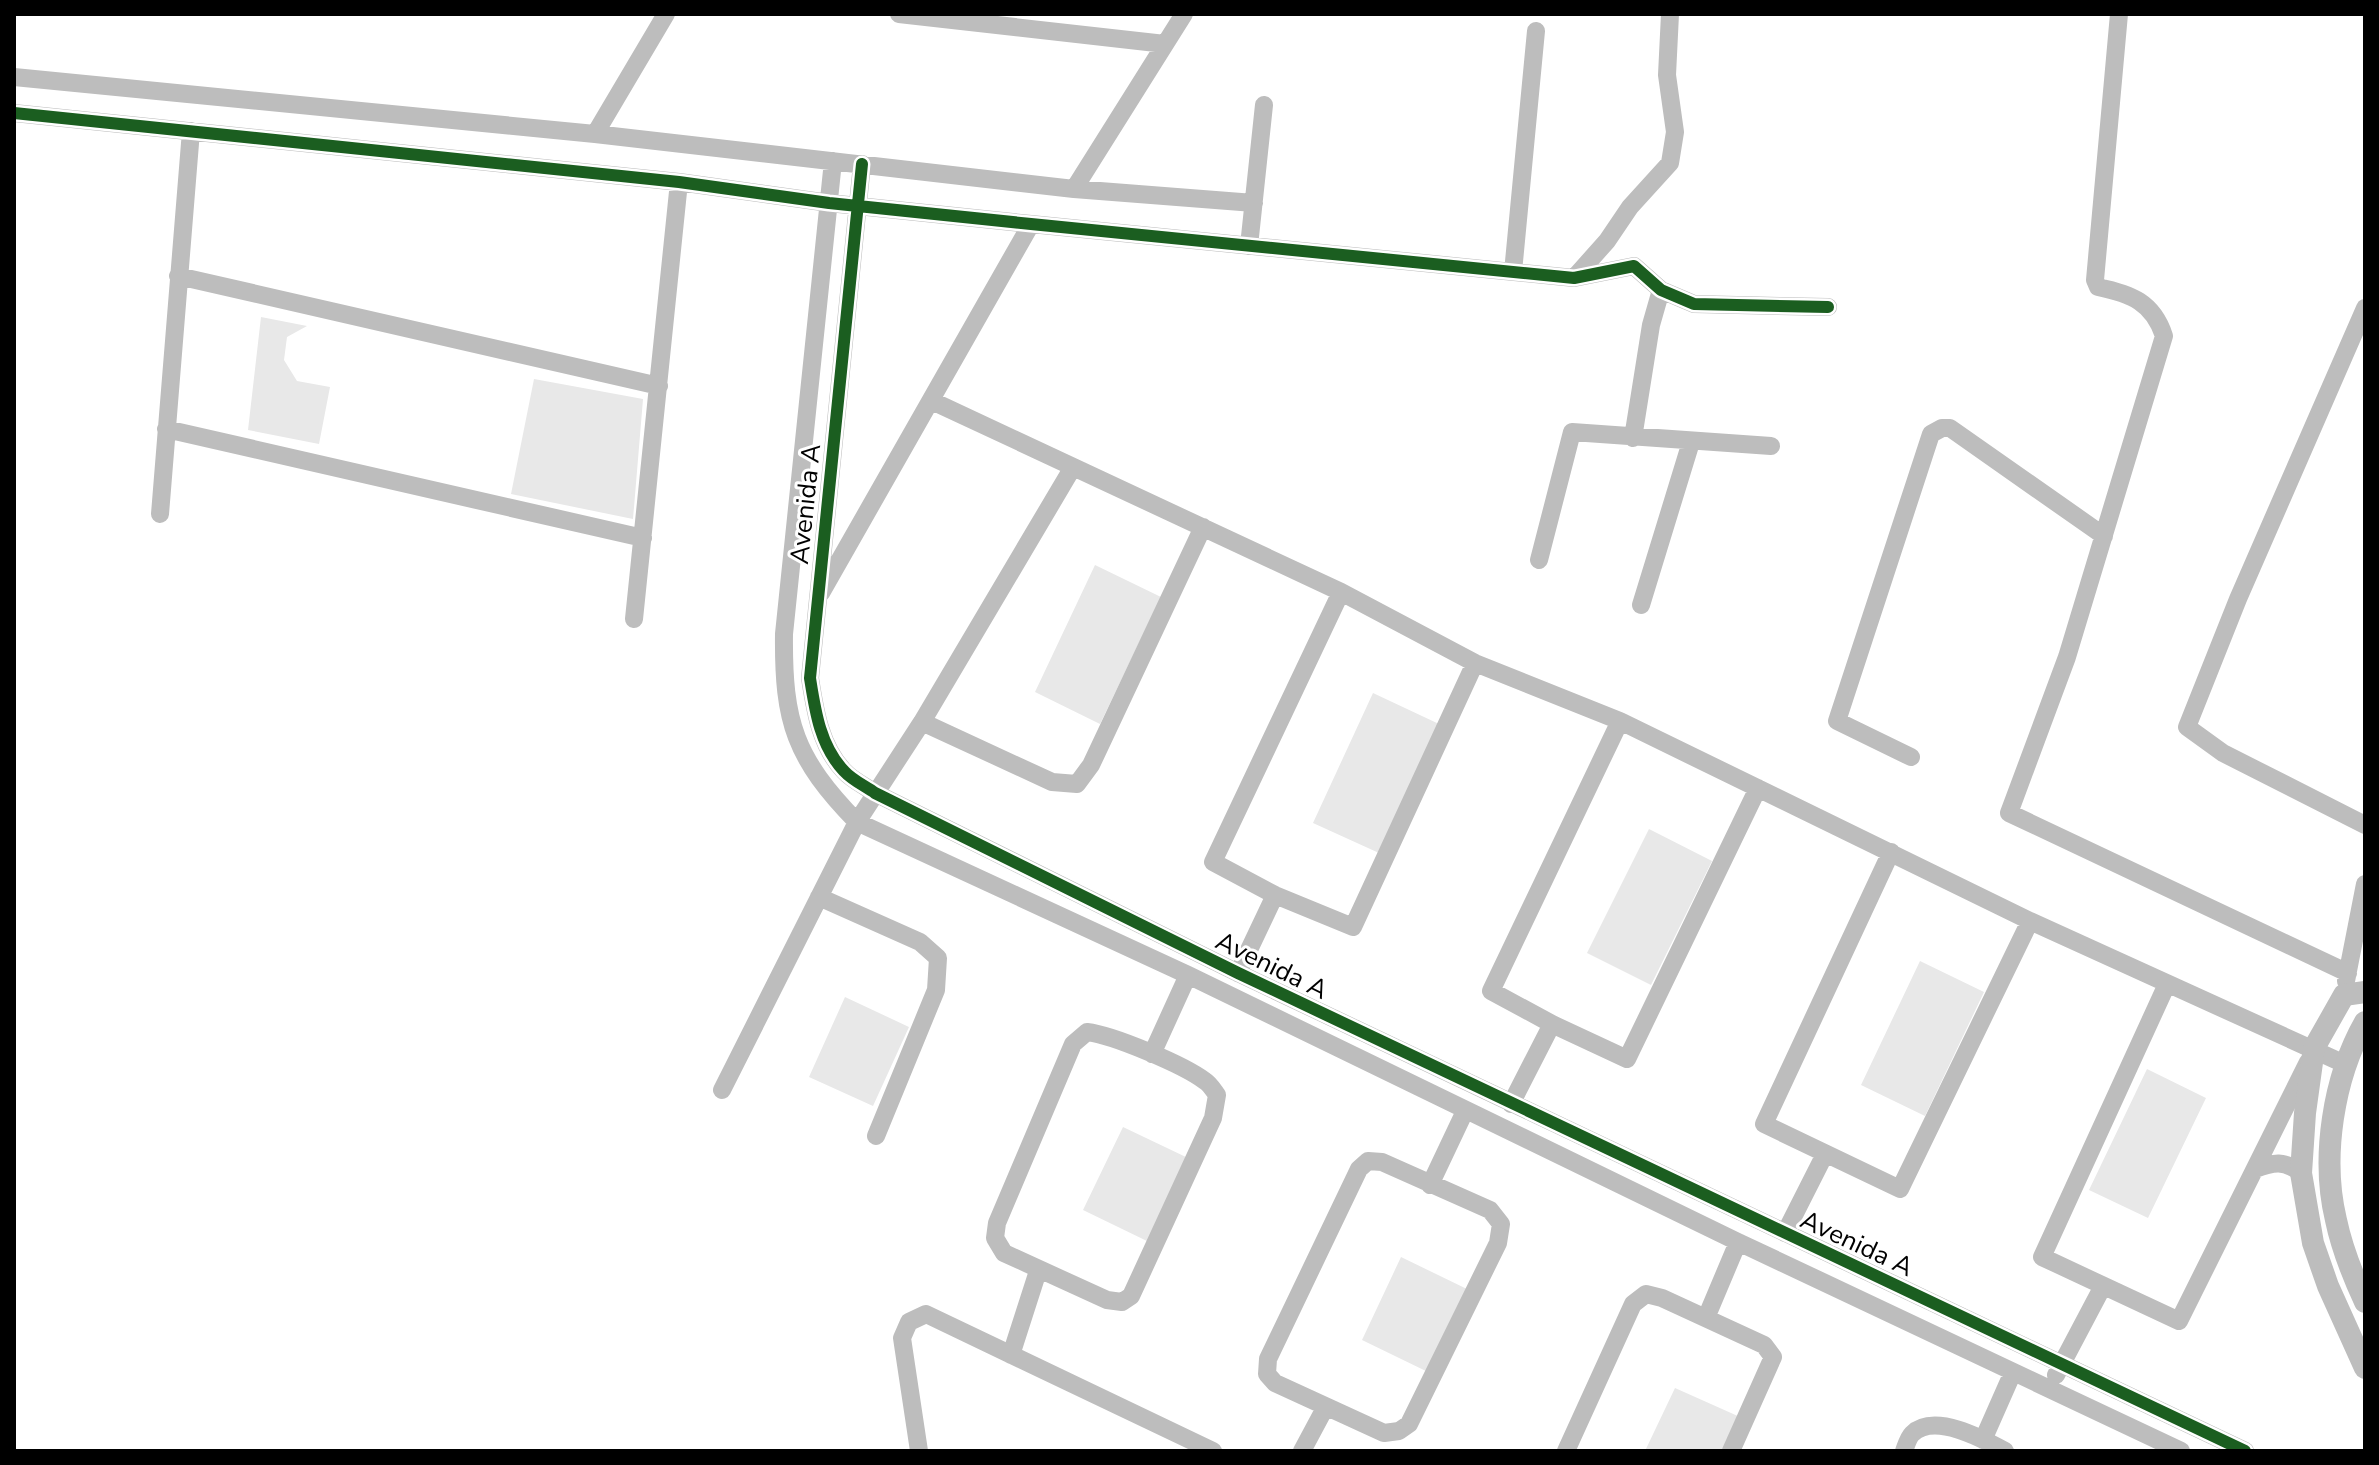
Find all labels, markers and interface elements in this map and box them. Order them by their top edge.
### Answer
street label: Avenida A [782,442,829,566]
street label: Avenida A [1210,923,1334,1008]
street label: Avenida A [1795,1202,1919,1285]

